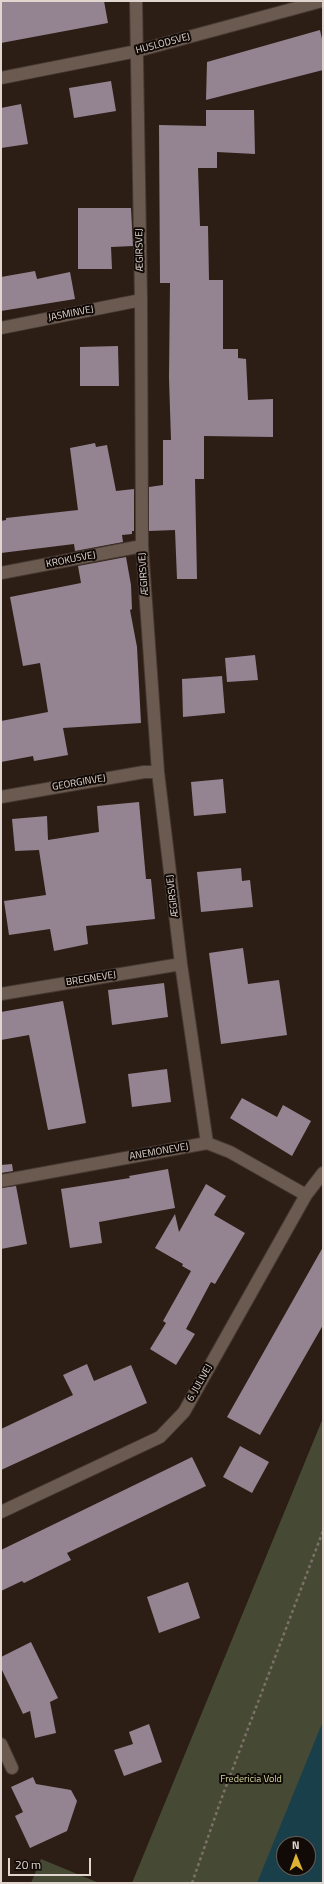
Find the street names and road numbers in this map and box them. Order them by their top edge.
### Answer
street label: HUSLODSVEJ [134,31,192,57]
street label: ÆGIRSVEJ [134,228,146,272]
street label: JASMINVEJ [47,304,95,324]
street label: KROKUSVEJ [45,549,97,571]
street label: ÆGIRSVEJ [137,552,151,596]
street label: GEORGINVEJ [51,772,107,794]
street label: ÆGIRSVEJ [164,874,182,918]
street label: BREGNEVEJ [65,969,117,989]
street label: ANEMONEVEJ [129,1141,189,1163]
street label: 6. JULIVEJ [185,1362,215,1404]

